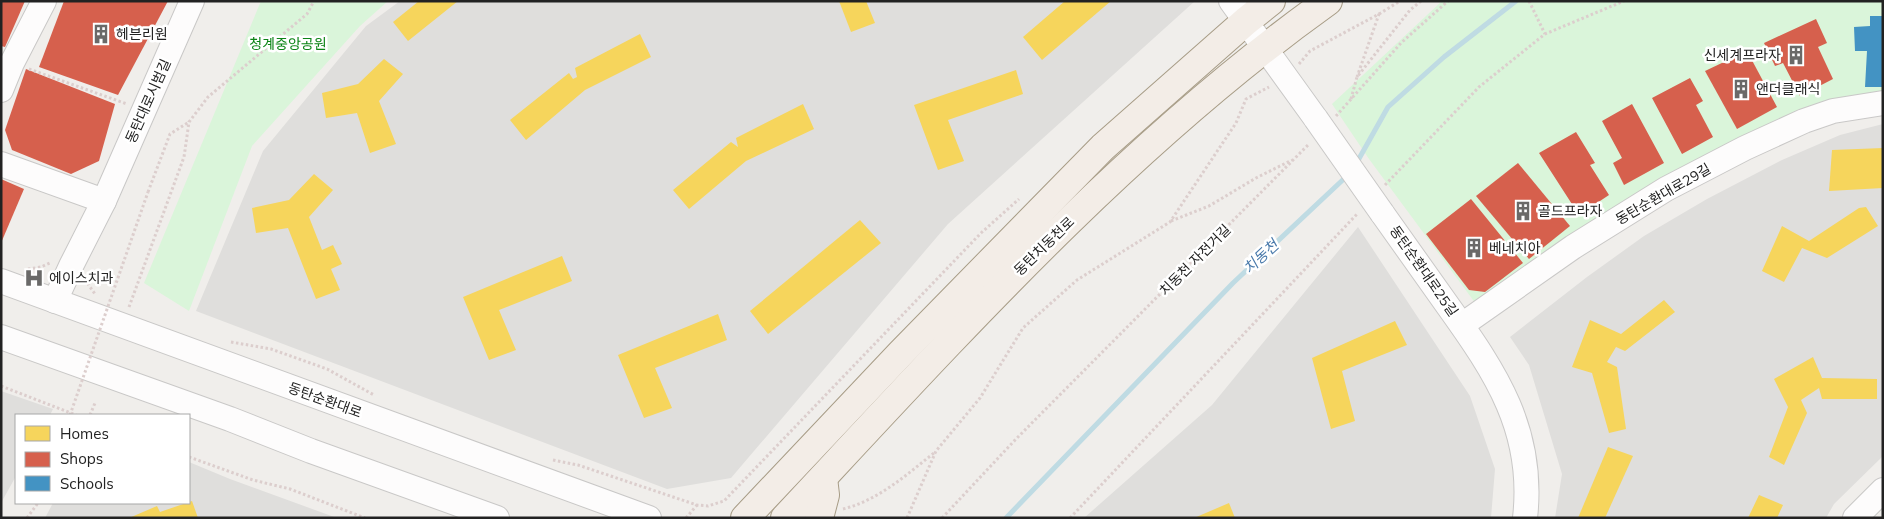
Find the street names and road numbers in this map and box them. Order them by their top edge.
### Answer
street label: 동탄대로시범길 [121,56,175,146]
street label: 동탄순환대로29길 [1612,159,1714,229]
street label: 동탄치동천로 [1010,213,1078,279]
street label: 치동천 자전거길 [1155,220,1235,300]
street label: 동탄순환대로25길 [1386,222,1462,320]
street label: 동탄순환대로 [286,378,364,422]

